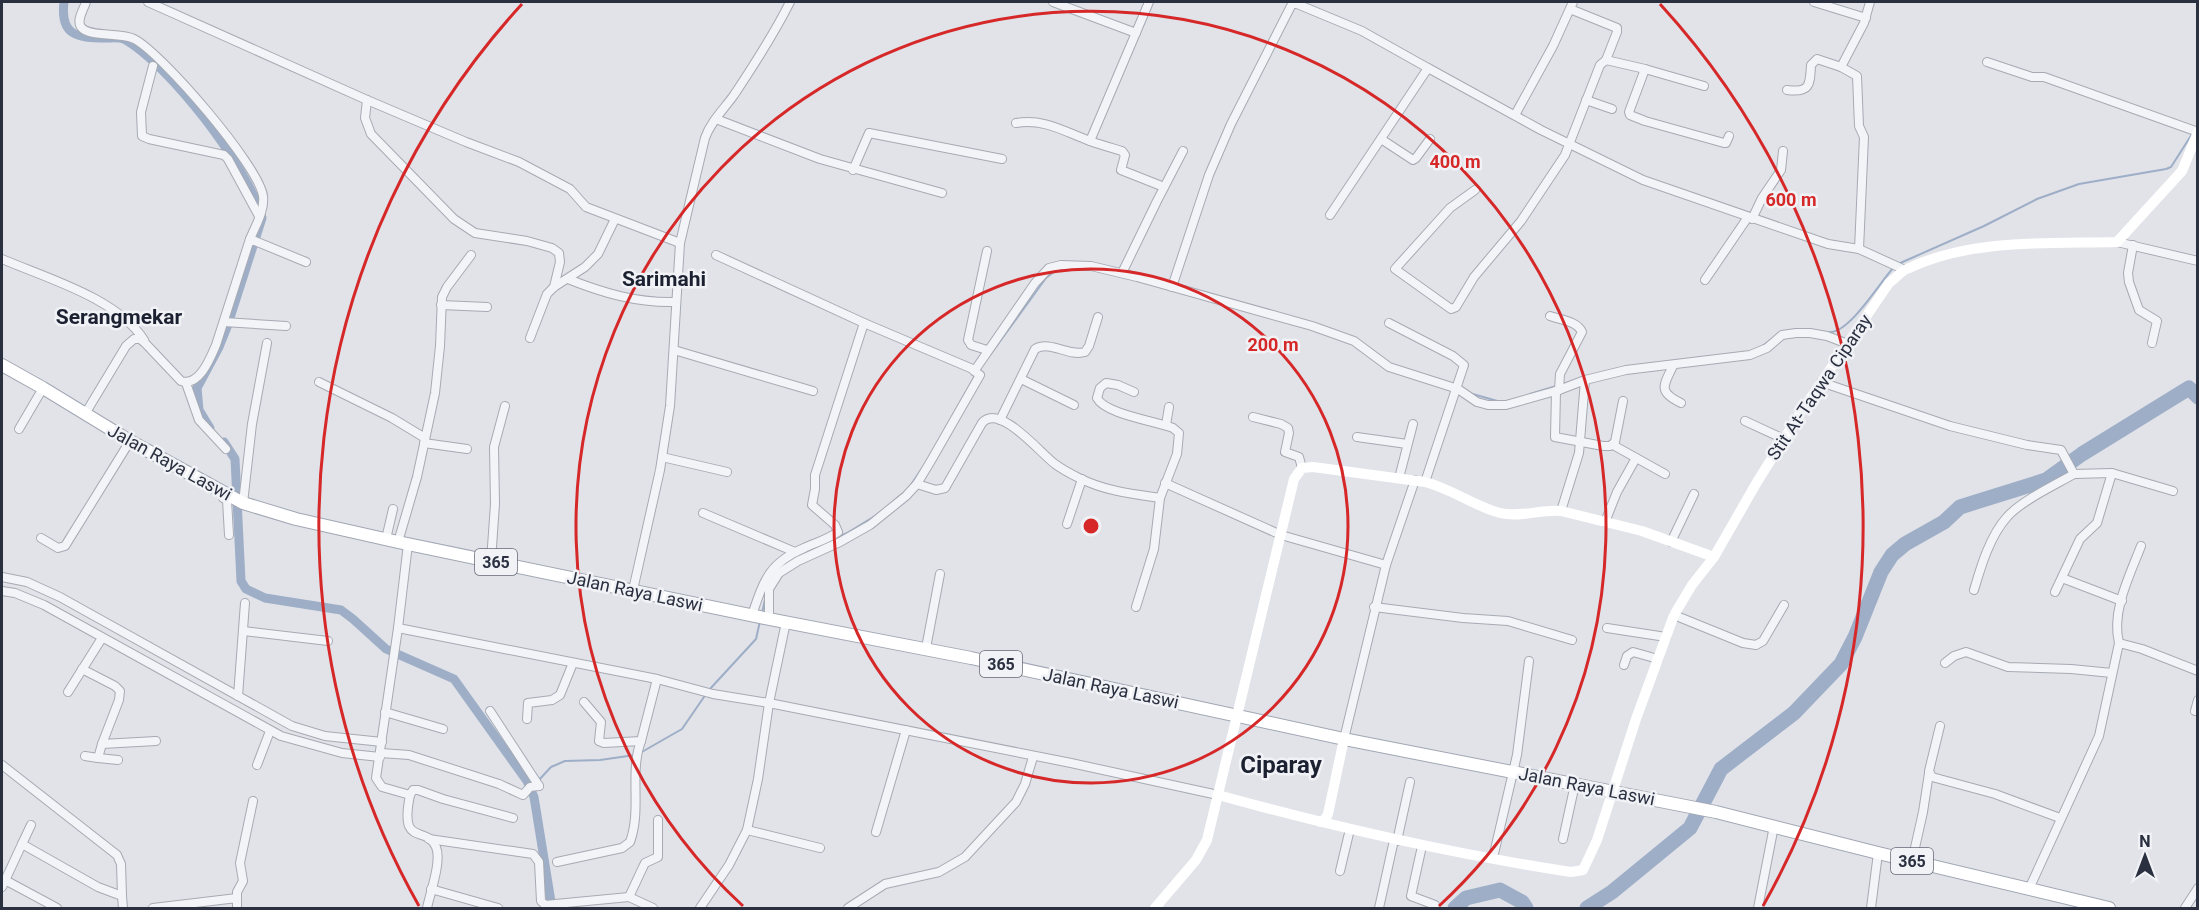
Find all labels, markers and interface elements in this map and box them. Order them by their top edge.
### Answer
text: 400 m [1429,151,1481,172]
text: 600 m [1765,189,1817,210]
district label: Sarimahi [622,267,706,291]
district label: Serangmekar [56,305,182,329]
street label: Stit At-Taqwa Ciparay [1762,310,1876,464]
text: 200 m [1247,334,1299,355]
street label: Jalan Raya Laswi [104,419,236,505]
centre of rings [1081,516,1101,536]
road number: 365 [475,549,517,575]
street label: Jalan Raya Laswi [565,566,705,616]
road number: 365 [980,651,1022,677]
street label: Jalan Raya Laswi [1041,663,1181,713]
district label: Ciparay [1240,751,1323,779]
street label: Jalan Raya Laswi [1517,762,1657,810]
north arrow [2115,826,2175,886]
text: N [2139,832,2151,851]
road number: 365 [1891,848,1933,874]

